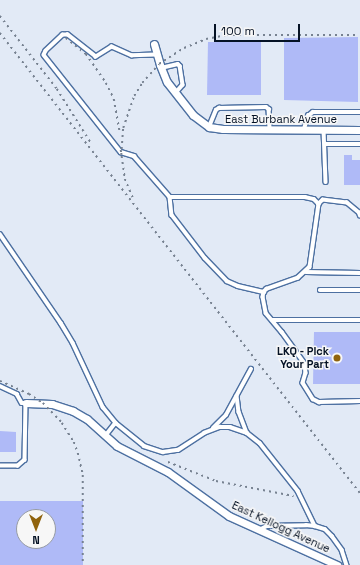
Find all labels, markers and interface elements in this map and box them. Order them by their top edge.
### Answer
scale bar [216,16,302,42]
text: 100 m [221,23,255,39]
street label: East Burbank Avenue [225,112,337,126]
place label: LKQ - Pick Your Part [276,345,329,371]
marker: LKQ - Pick Your Part [332,353,342,363]
street label: East Kellogg Avenue [230,498,332,556]
north arrow [16,509,56,549]
text: N [32,533,40,547]

